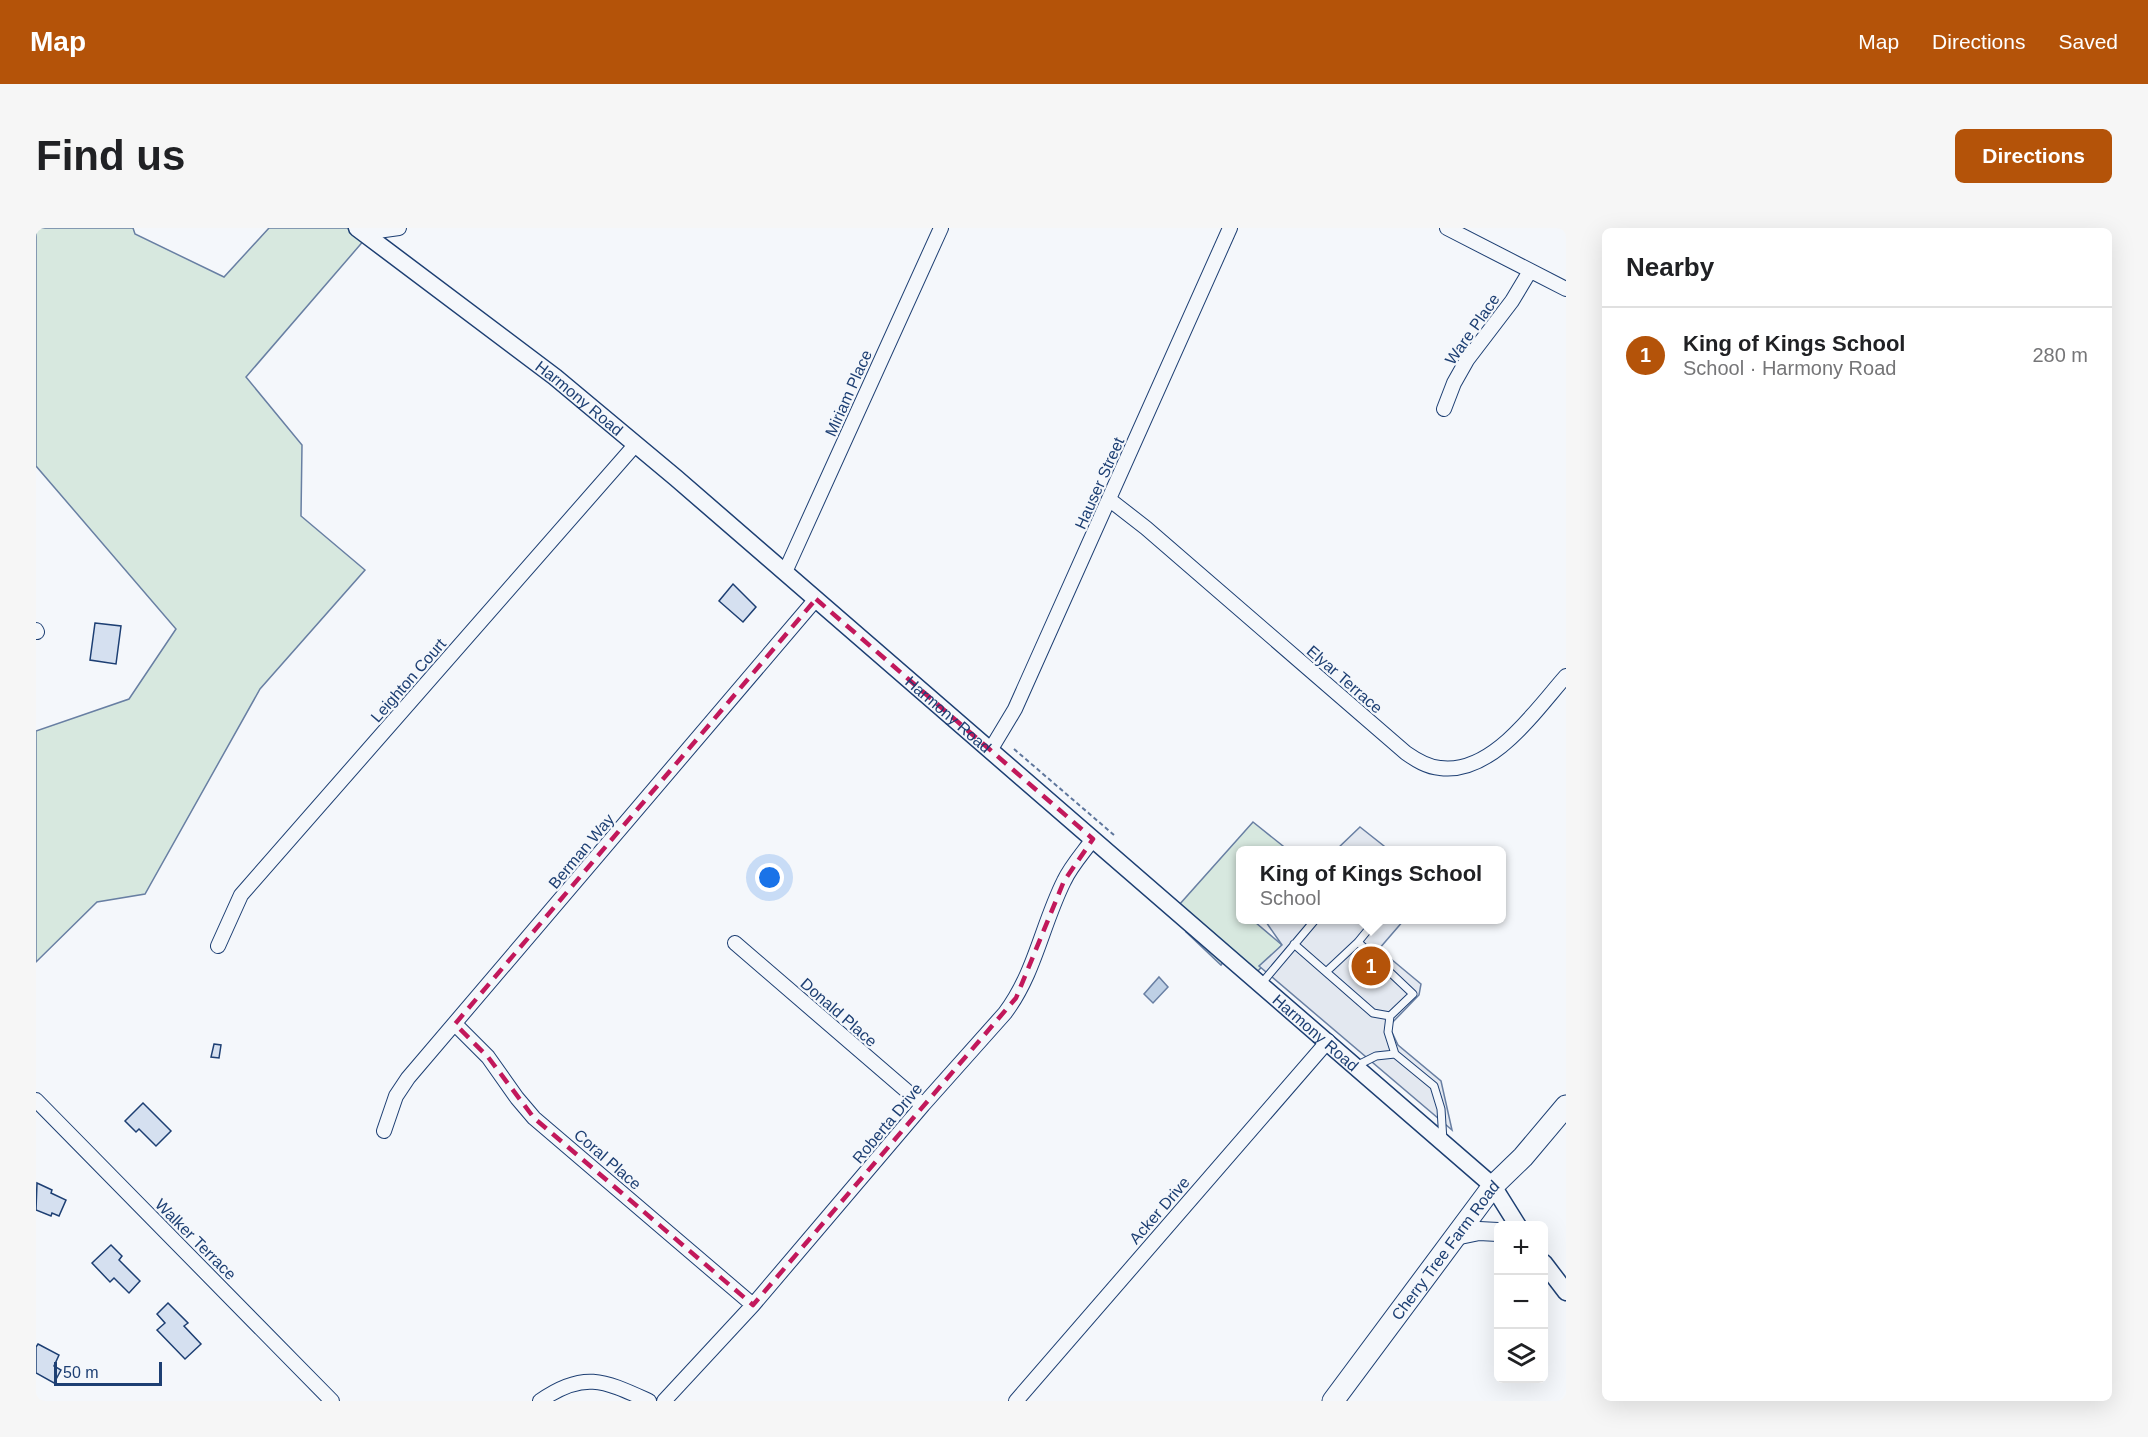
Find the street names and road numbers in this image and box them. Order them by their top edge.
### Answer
street label: Ware Place [1442,291,1503,368]
street label: Miriam Place [822,347,875,439]
street label: Harmony Road [532,358,626,439]
street label: Hauser Street [1072,434,1128,532]
street label: Leighton Court [368,635,450,726]
street label: Elyar Terrace [1304,642,1386,717]
street label: Harmony Road [902,673,994,756]
street label: Berman Way [545,811,617,892]
street label: Donald Place [797,975,880,1050]
street label: Harmony Road [1269,991,1362,1074]
street label: Roberta Drive [849,1080,926,1167]
street label: Coral Place [571,1126,645,1193]
street label: Acker Drive [1126,1173,1193,1247]
street label: Cherry Tree Farm Road [1388,1177,1503,1323]
street label: Walker Terrace [152,1196,239,1283]

